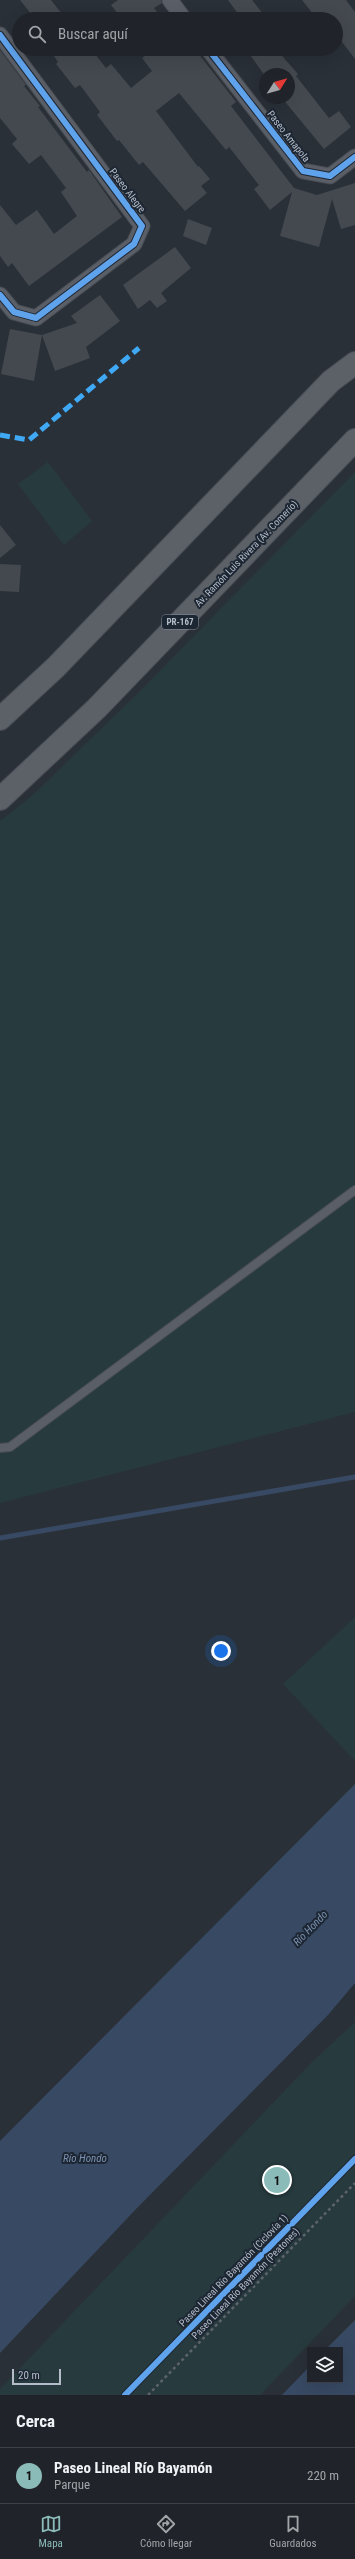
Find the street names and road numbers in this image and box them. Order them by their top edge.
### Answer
street label: Paseo Amapola [265,109,312,164]
street label: Paseo Alegre [108,166,148,215]
street label: Av. Ramón Luis Rivera (Av. Comerío) [193,498,301,609]
road number: PR-167 [162,615,198,629]
street label: Paseo Lineal Río Bayamón (Ciclovía 1) [177,2212,291,2329]
street label: Paseo Lineal Río Bayamón (Peatones) [189,2226,302,2342]

